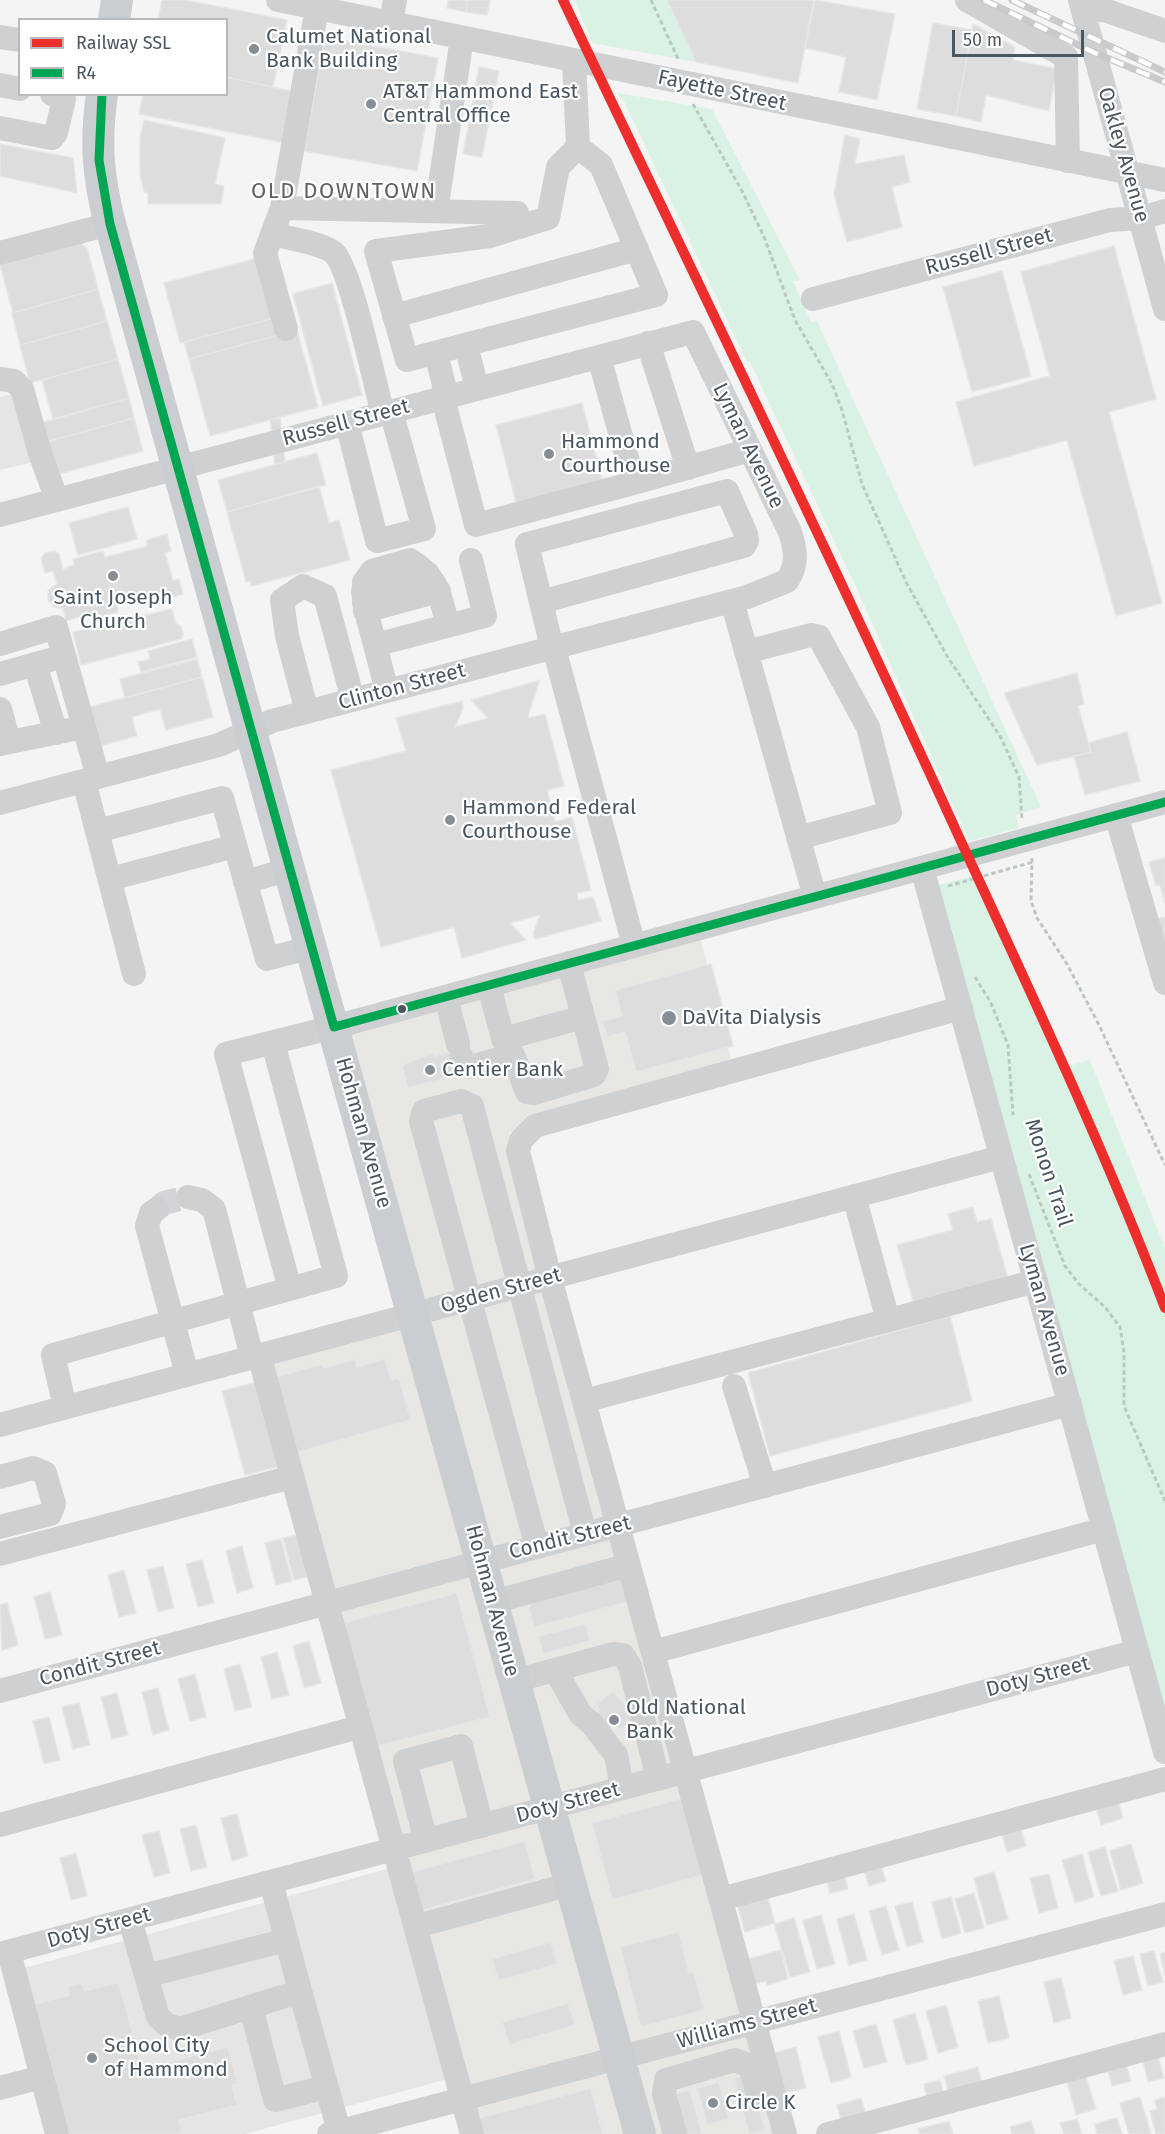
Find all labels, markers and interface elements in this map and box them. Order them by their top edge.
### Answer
legend [18,18,228,96]
scale bar [955,18,1087,56]
place label: Calumet National Bank Building [266,24,431,74]
text: 50 m [963,29,1002,51]
text: Railway SSL [76,32,171,54]
marker: Calumet National Bank Building [247,42,261,56]
text: R4 [76,62,96,84]
street label: Fayette Street [655,65,789,117]
place label: AT&T Hammond East Central Office [383,79,578,129]
street label: Oakley Avenue [1092,84,1154,226]
marker: AT&T Hammond East Central Office [364,97,378,111]
district label: OLD DOWNTOWN [251,179,437,205]
street label: Russell Street [923,223,1055,281]
street label: Lyman Avenue [707,379,789,513]
street label: Russell Street [280,394,412,452]
place label: Hammond Courthouse [561,429,671,479]
marker: Hammond Courthouse [542,447,556,461]
marker: Saint Joseph Church [106,569,120,583]
place label: Saint Joseph Church [54,585,172,635]
street label: Clinton Street [336,658,468,716]
place label: Hammond Federal Courthouse [462,795,636,845]
marker: Hammond Federal Courthouse [443,813,457,827]
unlabelled marker [396,1003,408,1015]
place label: DaVita Dialysis [682,1005,821,1031]
marker: DaVita Dialysis [660,1009,678,1027]
street label: Hohman Avenue [329,1055,397,1211]
place label: Centier Bank [442,1057,563,1083]
marker: Centier Bank [423,1063,437,1077]
street label: Monon Trail [1019,1116,1077,1230]
street label: Lyman Avenue [1013,1241,1075,1379]
street label: Ogden Street [438,1263,564,1319]
street label: Condit Street [507,1511,633,1565]
street label: Hohman Avenue [460,1522,524,1680]
street label: Condit Street [37,1636,163,1692]
street label: Doty Street [983,1651,1093,1703]
place label: Old National Bank [626,1695,746,1745]
marker: Old National Bank [607,1713,621,1727]
street label: Doty Street [513,1777,623,1829]
street label: Doty Street [44,1902,154,1954]
street label: Williams Street [675,1993,819,2055]
place label: School City of Hammond [104,2033,228,2083]
marker: School City of Hammond [85,2051,99,2065]
place label: Circle K [725,2090,796,2116]
marker: Circle K [706,2096,720,2110]

